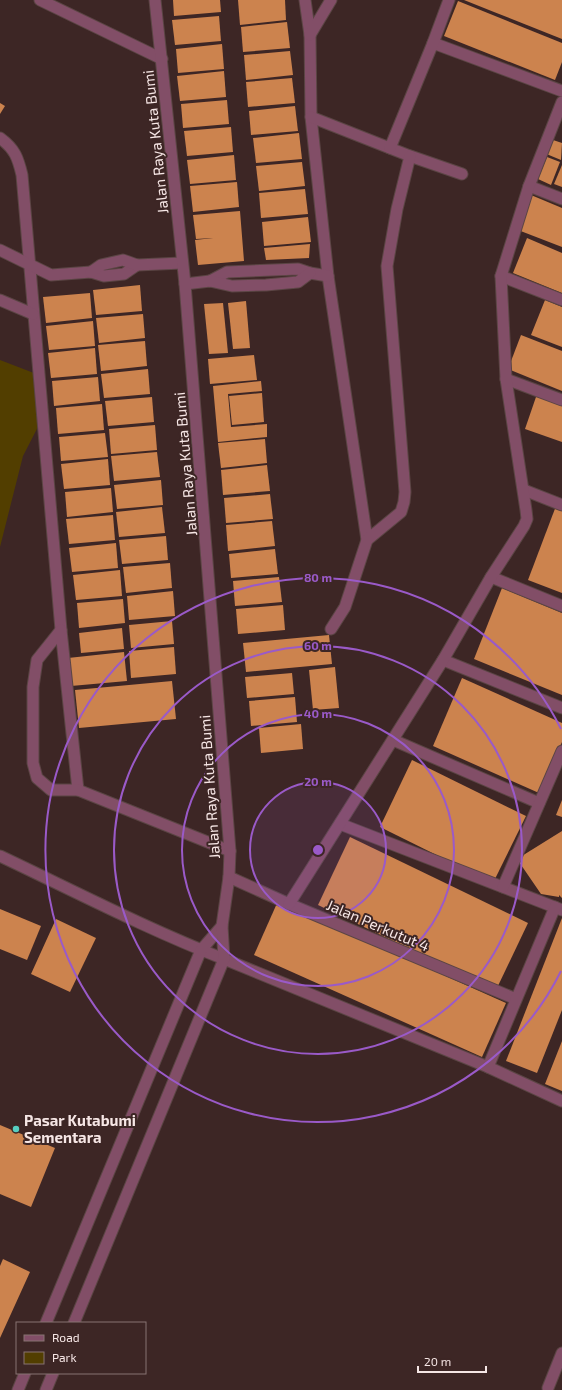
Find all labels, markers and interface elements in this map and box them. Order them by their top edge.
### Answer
street label: Jalan Raya Kuta Bumi [139,69,171,215]
street label: Jalan Raya Kuta Bumi [170,391,200,537]
text: 80 m [304,570,332,584]
text: 60 m [304,638,332,652]
text: 40 m [304,706,332,720]
street label: Jalan Raya Kuta Bumi [195,714,223,860]
text: 20 m [304,774,332,788]
centre of rings [311,843,325,857]
street label: Jalan Perkutut 4 [324,895,432,955]
place label: Pasar Kutabumi Sementara [24,1111,136,1146]
marker: Pasar Kutabumi Sementara [11,1124,21,1134]
legend [16,1322,146,1374]
text: Road [52,1330,80,1344]
scale bar [418,1348,486,1374]
text: Park [52,1350,77,1364]
text: 20 m [424,1354,451,1368]

